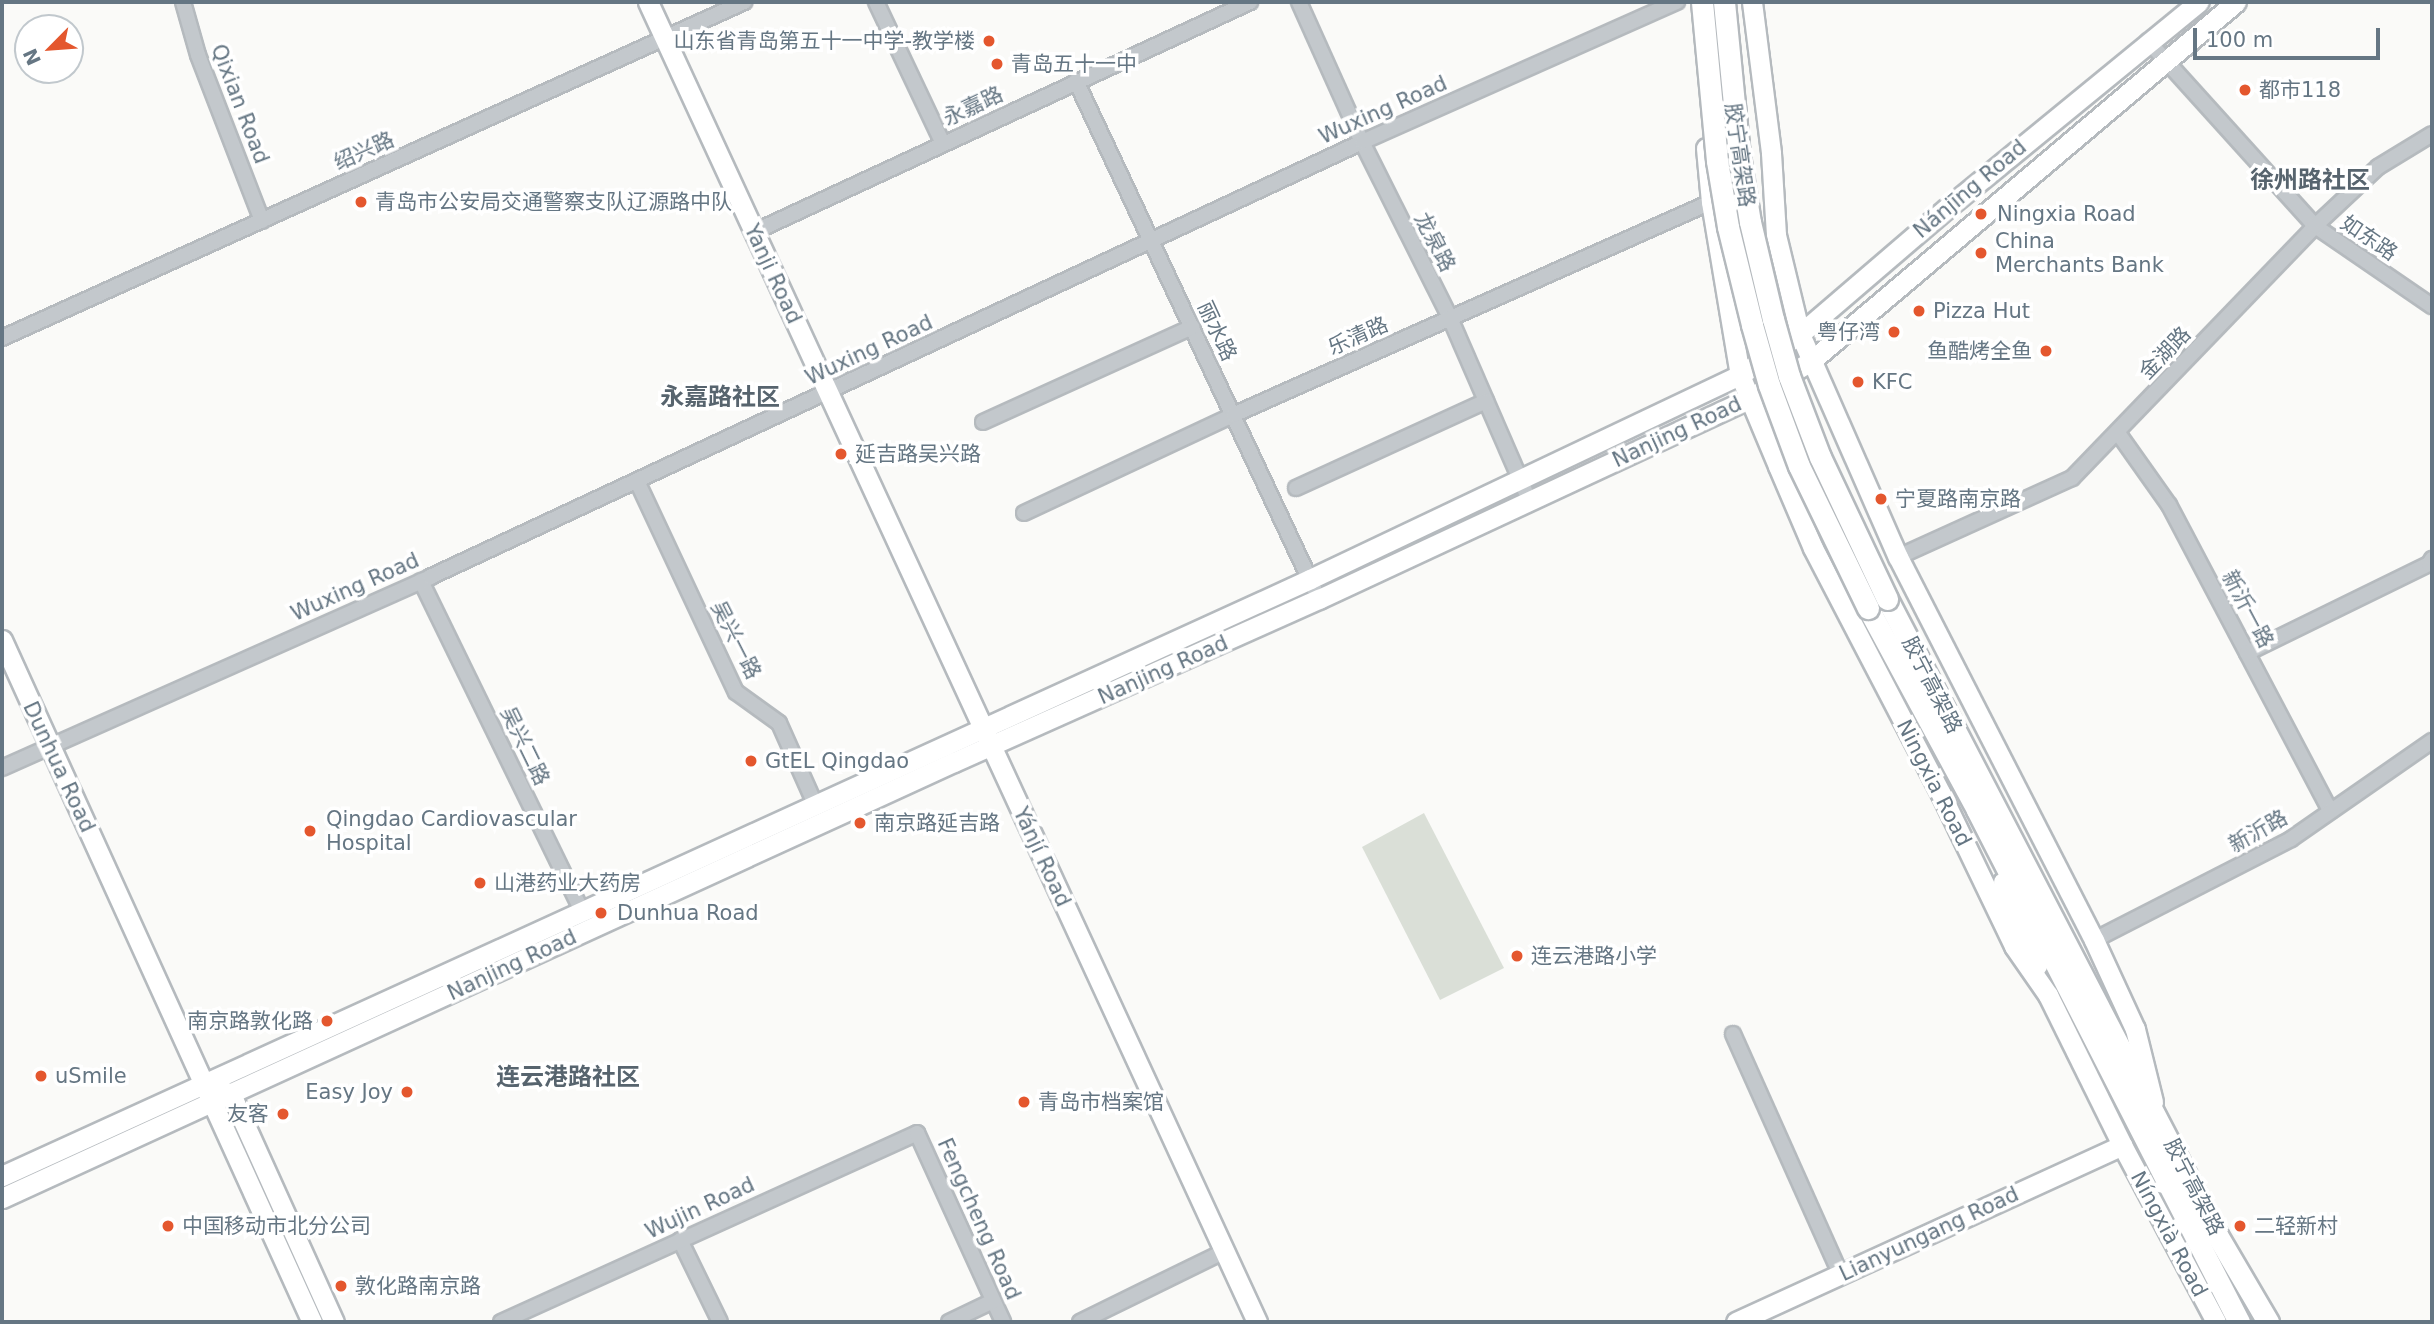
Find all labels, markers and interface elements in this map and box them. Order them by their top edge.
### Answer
north arrow [14,14,84,84]
scale bar [2196,14,2383,58]
place label: 山东省青岛第五十一中学-教学楼 [673,28,975,54]
text: 100 m [2206,28,2273,52]
marker: 山东省青岛第五十一中学-教学楼 [981,33,997,49]
street label: Qixian Road [206,41,274,167]
text: N [18,45,45,69]
place label: 青岛五十一中 [1011,51,1137,77]
marker: 青岛五十一中 [989,56,1005,72]
street label: Wuxing Road [1315,71,1451,149]
place label: 都市118 [2259,77,2341,103]
street label: 永嘉路 [939,81,1007,131]
marker: 都市118 [2237,82,2253,98]
street label: 胶宁高架路 [1720,101,1760,209]
street label: 绍兴路 [330,127,398,175]
street label: Nánjīng Road [1908,134,2032,244]
district label: 徐州路社区 [2250,167,2370,195]
place label: 青岛市公安局交通警察支队辽源路中队 [375,189,732,215]
marker: 青岛市公安局交通警察支队辽源路中队 [353,194,369,210]
place label: Ningxia Road [1997,201,2136,227]
marker: Ningxia Road [1971,204,1991,224]
street label: 龙泉路 [1409,208,1461,276]
street label: 如东路 [2336,210,2402,266]
street label: Yanji Road [739,220,807,328]
place label: China Merchants Bank [1995,228,2164,278]
marker: China Merchants Bank [1973,245,1989,261]
street label: 丽水路 [1192,297,1242,365]
place label: Pizza Hut [1933,298,2030,324]
marker: Pizza Hut [1911,303,1927,319]
street label: Wuxing Road [801,310,937,390]
street label: 乐清路 [1324,312,1392,360]
place label: 粤仔湾 [1817,319,1880,345]
street label: 金湖路 [2134,322,2196,384]
marker: 粤仔湾 [1886,324,1902,340]
place label: 鱼酷烤全鱼 [1927,338,2032,364]
marker: 鱼酷烤全鱼 [2038,343,2054,359]
place label: KFC [1872,369,1913,395]
marker: KFC [1850,374,1866,390]
district label: 永嘉路社区 [660,384,780,412]
street label: Nanjing Road [1608,391,1746,473]
place label: 延吉路吴兴路 [855,441,981,467]
marker: 延吉路吴兴路 [833,446,849,462]
place label: 宁夏路南京路 [1895,486,2021,512]
marker: 宁夏路南京路 [1873,491,1889,507]
street label: Wuxing Road [287,548,423,626]
street label: 新沂一路 [2217,566,2279,652]
street label: 吴兴一路 [706,597,766,683]
street label: Nanjing Road [1094,630,1232,710]
street label: 胶宁高架路 [1897,633,1967,737]
street label: Dunhua Road [18,697,100,837]
street label: 吴兴二路 [495,703,555,789]
street label: Ningxia Road [1891,715,1977,851]
place label: GtEL Qingdao [765,748,909,774]
marker: GtEL Qingdao [743,753,759,769]
street label: Yánjí Road [1008,803,1076,911]
street label: 新沂路 [2224,805,2292,857]
place label: Qingdao Cardiovascular Hospital [326,806,577,856]
place label: 南京路延吉路 [874,810,1000,836]
marker: 南京路延吉路 [852,815,868,831]
marker: Qingdao Cardiovascular Hospital [300,821,320,841]
place label: 山港药业大药房 [494,870,641,896]
marker: 山港药业大药房 [472,875,488,891]
place label: Dunhua Road [617,900,759,926]
marker: Dunhua Road [591,903,611,923]
street label: Nanjing Road [443,924,581,1006]
place label: 连云港路小学 [1531,943,1657,969]
marker: 连云港路小学 [1509,948,1525,964]
place label: 南京路敦化路 [187,1008,313,1034]
marker: 南京路敦化路 [319,1013,335,1029]
place label: uSmile [55,1063,127,1089]
district label: 连云港路社区 [496,1064,640,1092]
marker: uSmile [33,1068,49,1084]
place label: Easy Joy [305,1079,393,1105]
marker: Easy Joy [399,1084,415,1100]
place label: 青岛市档案馆 [1038,1089,1164,1115]
marker: 青岛市档案馆 [1016,1094,1032,1110]
place label: 友客 [227,1101,269,1127]
marker: 友客 [275,1106,291,1122]
street label: Fengcheng Road [932,1134,1026,1304]
street label: 胶宁高架路 [2159,1135,2229,1239]
street label: Níngxià Road [2125,1167,2213,1301]
street label: Wujin Road [641,1172,759,1244]
street label: Lianyungang Road [1835,1181,2023,1287]
place label: 中国移动市北分公司 [182,1213,371,1239]
place label: 二轻新村 [2254,1213,2338,1239]
marker: 中国移动市北分公司 [160,1218,176,1234]
marker: 二轻新村 [2232,1218,2248,1234]
place label: 敦化路南京路 [355,1273,481,1299]
marker: 敦化路南京路 [333,1278,349,1294]

